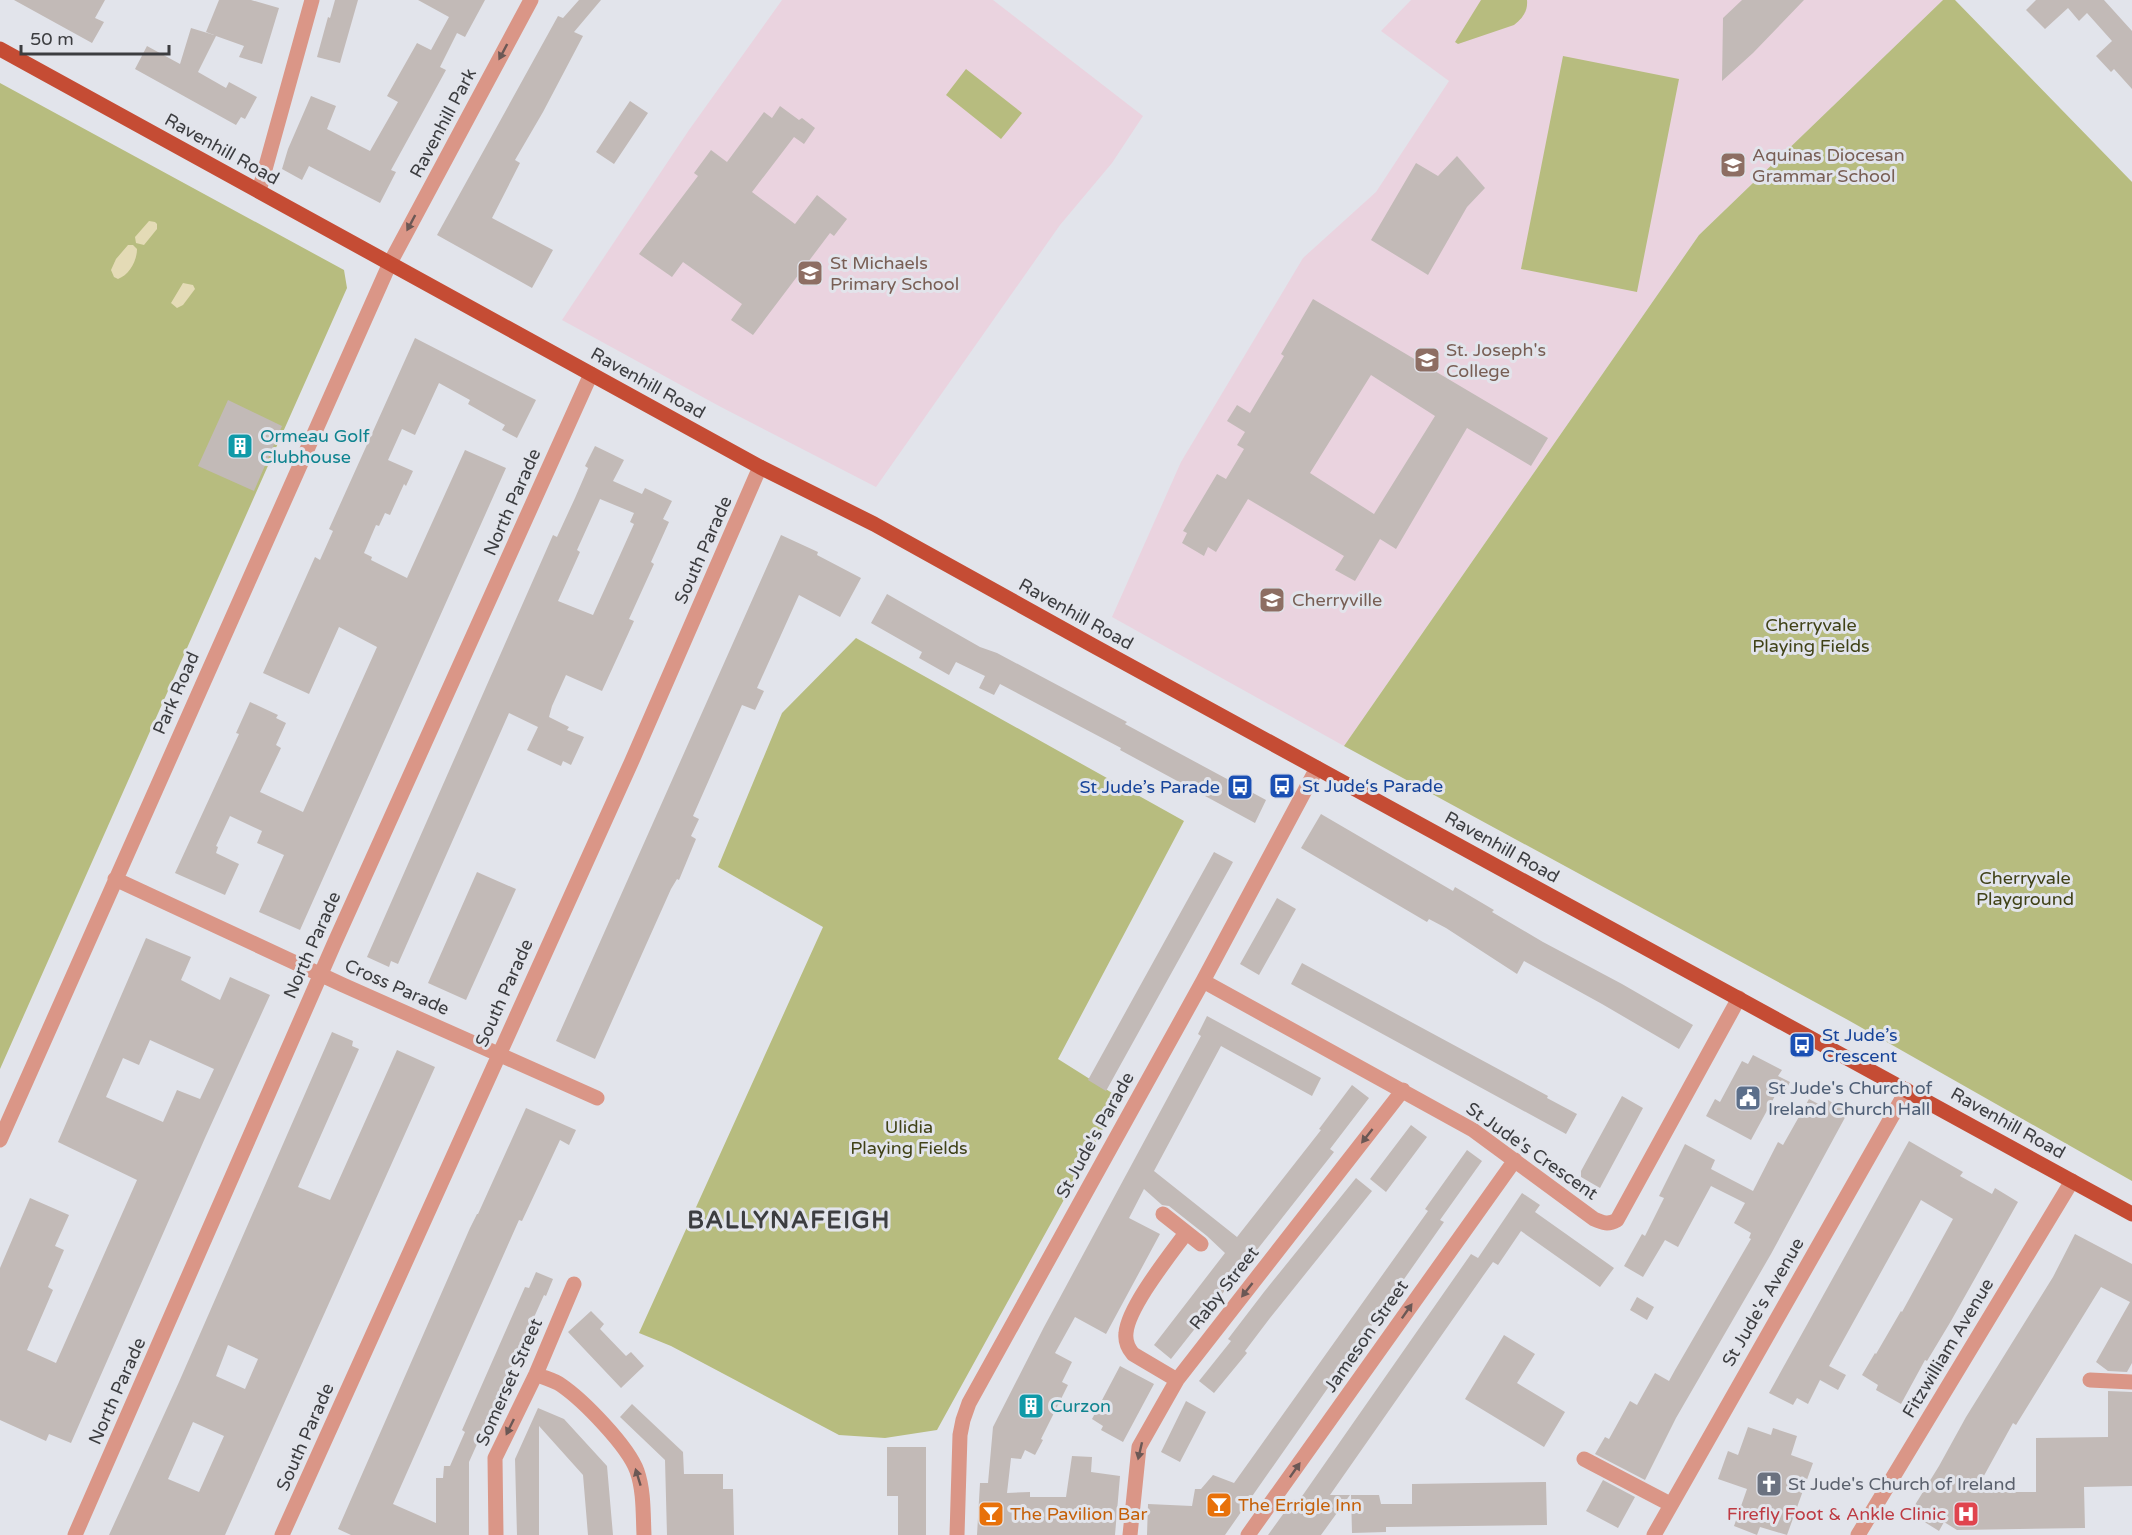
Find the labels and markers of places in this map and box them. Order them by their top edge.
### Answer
place label: Aquinas Diocesan Grammar School [1752,144,1905,187]
school or university icon: Aquinas Diocesan Grammar School [1718,150,1748,180]
place label: St Michaels Primary School [830,252,959,295]
school or university icon: St Michaels Primary School [795,258,825,288]
place label: St. Joseph's College [1446,339,1546,382]
school or university icon: St. Joseph's College [1412,345,1442,375]
place label: Ormeau Golf Clubhouse [260,425,370,468]
building icon: Ormeau Golf Clubhouse [225,431,255,461]
school or university icon: Cherryville [1257,585,1287,615]
place label: Cherryville [1292,589,1382,611]
bus stop icon: St Jude‘s Parade [1267,771,1297,801]
bus stop icon: St Jude’s Parade [1225,772,1255,802]
place label: St Jude‘s Parade [1302,775,1443,797]
place label: St Jude’s Parade [1079,776,1220,798]
place label: St Jude’s Crescent [1822,1024,1898,1067]
bus stop icon: St Jude’s Crescent [1787,1030,1817,1060]
place label: St Jude's Church of Ireland Church Hall [1768,1077,1933,1120]
public building icon: St Jude's Church of Ireland Church Hall [1733,1083,1763,1113]
building icon: Curzon [1016,1391,1046,1421]
place label: Curzon [1050,1395,1111,1417]
church icon: St Jude's Church of Ireland [1754,1469,1784,1499]
place label: St Jude's Church of Ireland [1788,1473,2016,1495]
bar icon: The Errigle Inn [1204,1490,1234,1520]
place label: The Errigle Inn [1238,1494,1362,1516]
bar icon: The Pavilion Bar [976,1499,1006,1529]
hospital icon: Firefly Foot & Ankle Clinic [1951,1499,1981,1529]
place label: The Pavilion Bar [1010,1503,1147,1525]
place label: Firefly Foot & Ankle Clinic [1727,1503,1946,1525]

